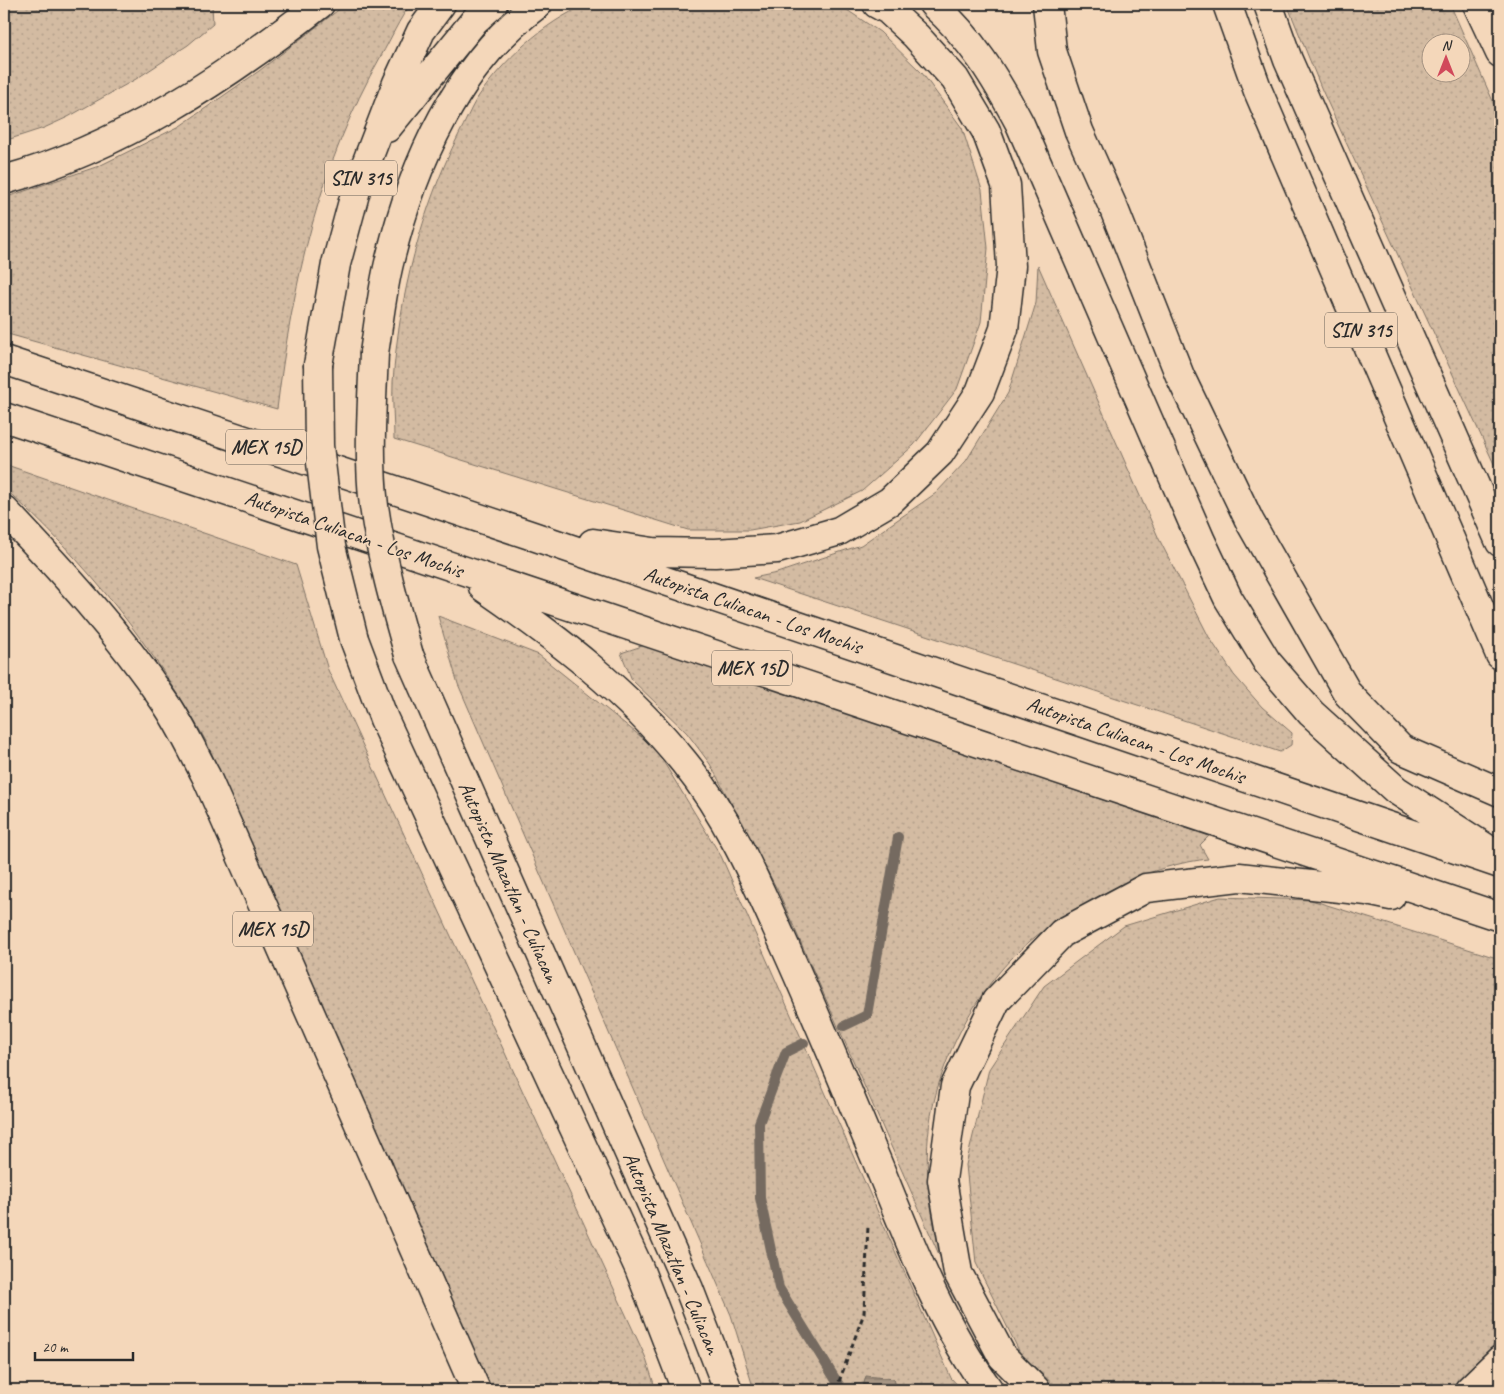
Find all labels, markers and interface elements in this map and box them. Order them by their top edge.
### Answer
north arrow [1422,32,1472,82]
text: N [1442,37,1453,54]
road number: SIN 315 [325,160,397,196]
road number: SIN 315 [1325,312,1397,348]
road number: MEX 15D [226,430,306,464]
street label: Autopista Culiacan - Los Mochis [242,484,468,584]
street label: Autopista Culiacan - Los Mochis [641,560,867,660]
road number: MEX 15D [712,650,792,686]
street label: Autopista Culiacan - Los Mochis [1024,690,1250,790]
street label: Autopista Mazatlan - Culiacan [453,777,566,988]
road number: MEX 15D [233,912,313,946]
street label: Autopista Mazatlan - Culiacan [618,1148,727,1360]
scale bar [35,1329,132,1361]
text: 20 m [42,1338,69,1357]

